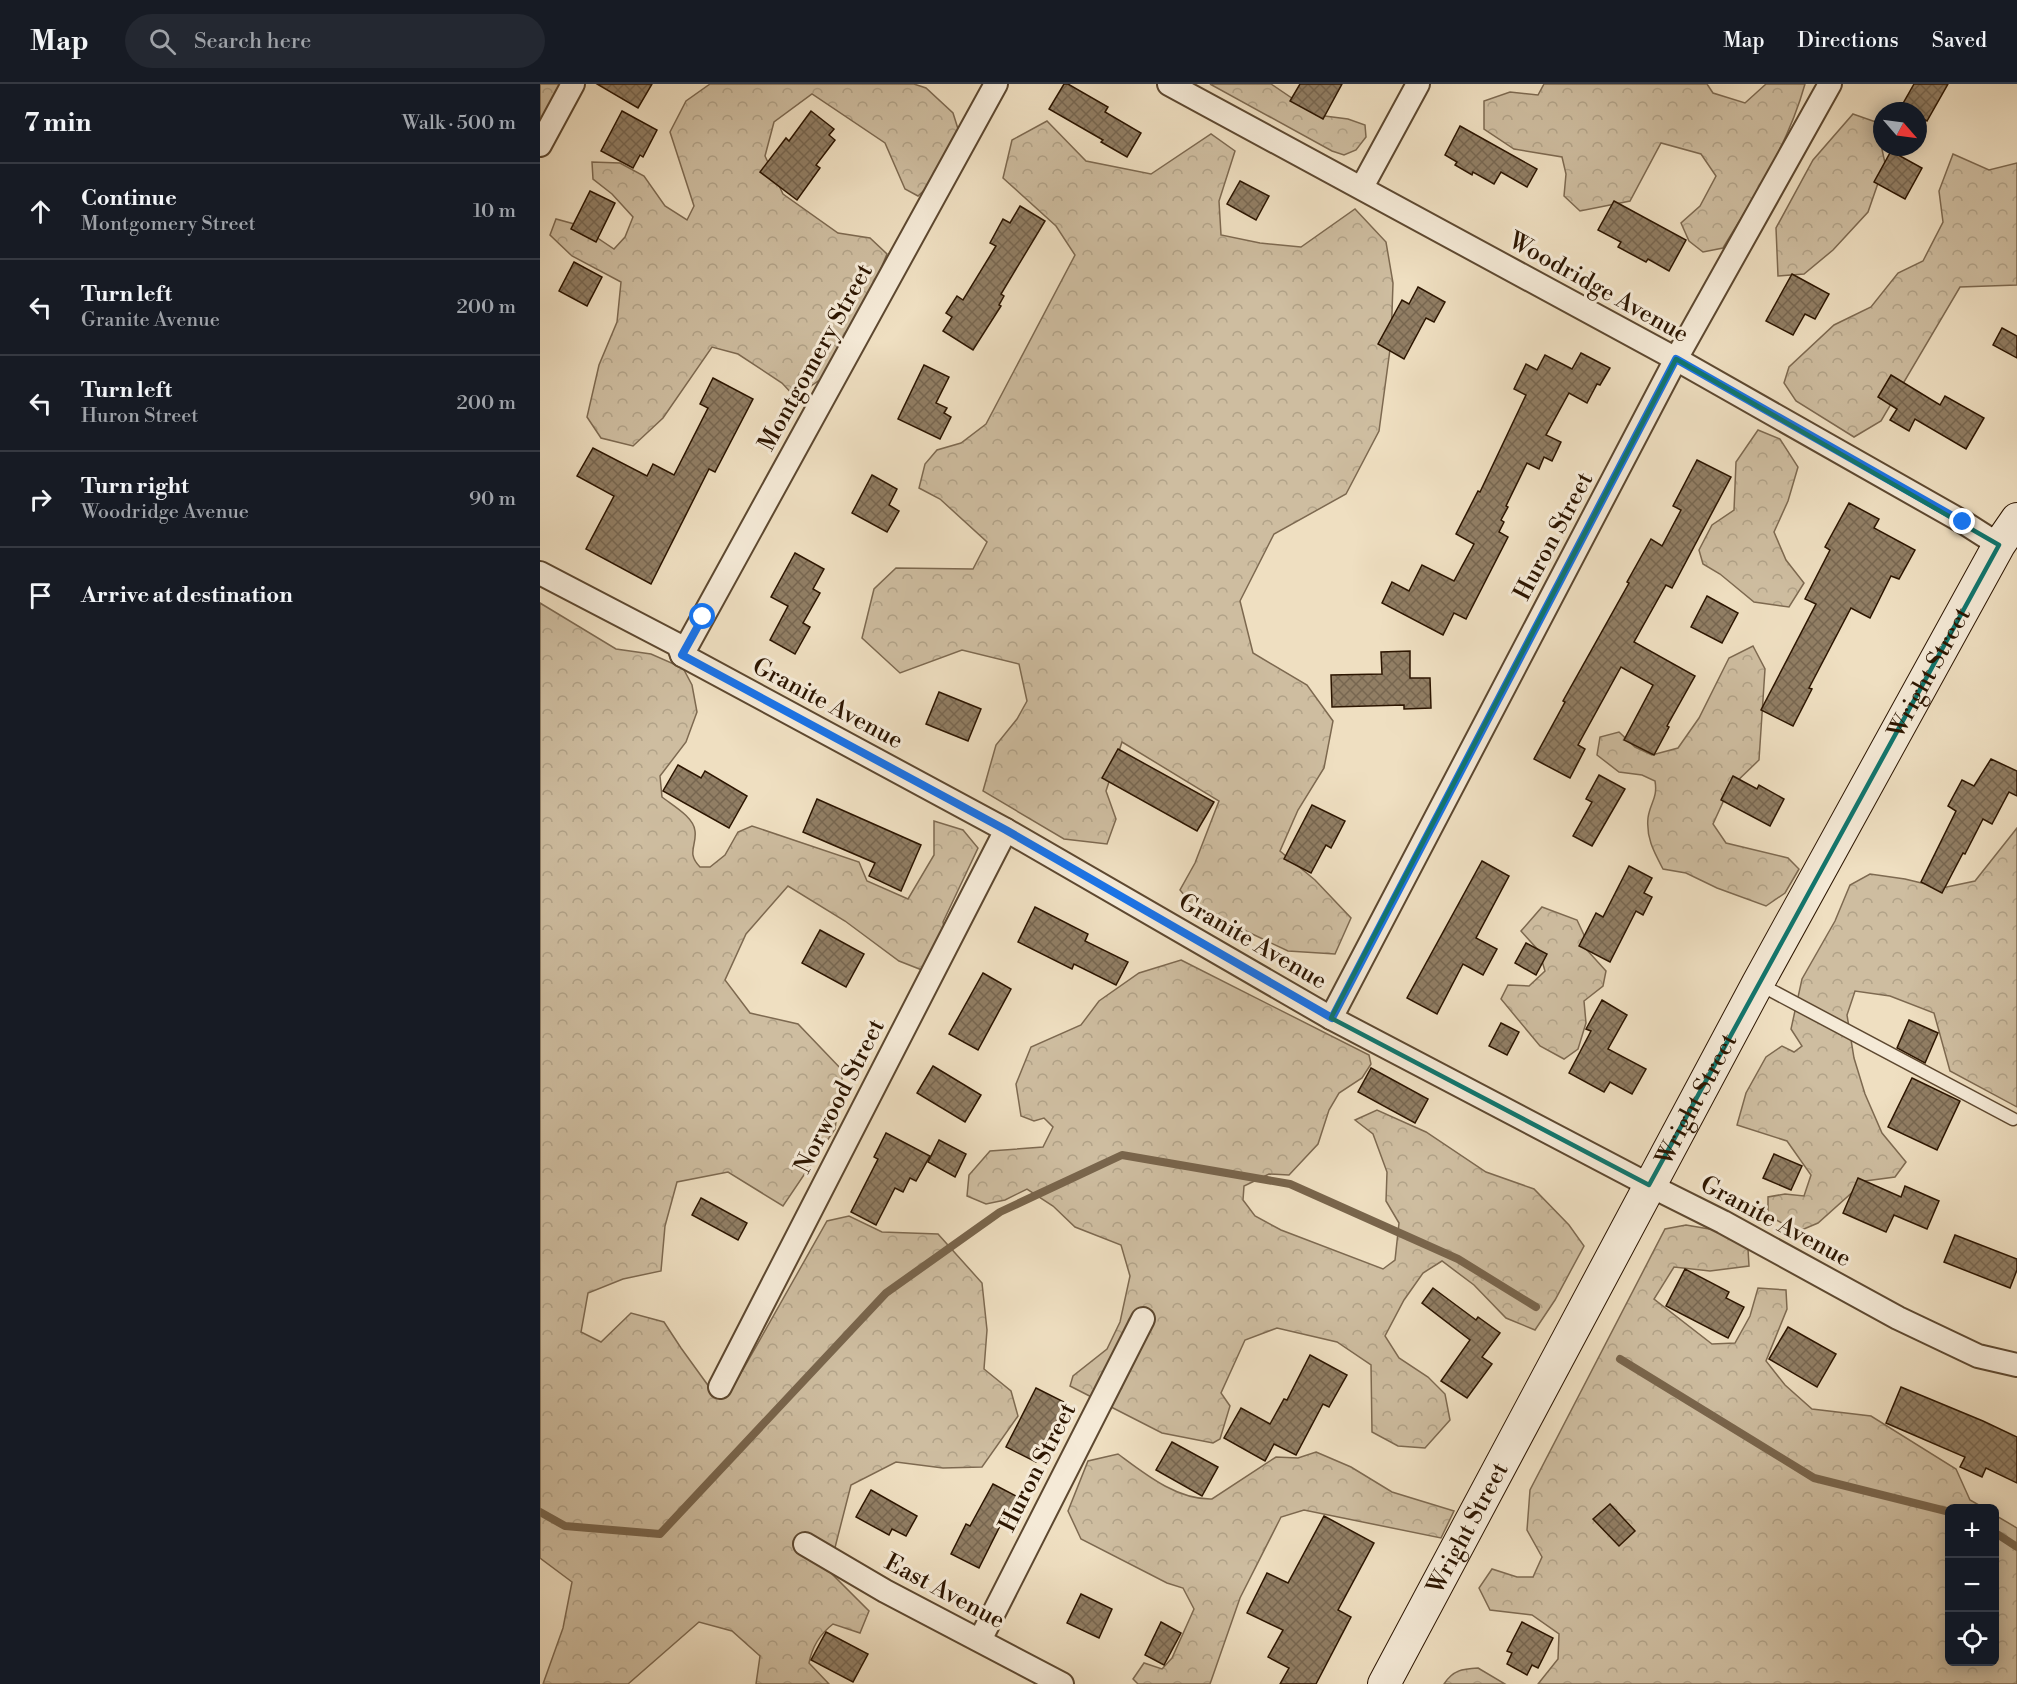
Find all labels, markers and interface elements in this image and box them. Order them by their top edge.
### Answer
search box [125,14,545,68]
text: Map [30,24,89,59]
icon: search [146,25,179,58]
text: Search here [194,28,311,55]
text: Map [1723,28,1765,54]
text: Directions [1798,28,1899,54]
text: Saved [1932,28,1987,54]
north arrow [1873,102,1927,156]
text: 7 min [24,107,91,139]
text: Walk · 500 m [402,111,516,136]
text: Continue [81,185,177,212]
icon: ahead [24,195,57,228]
text: 10 m [473,199,516,224]
text: Montgomery Street [81,212,256,237]
street label: Woodridge Avenue [1502,225,1694,350]
street label: Montgomery Street [752,258,880,456]
text: Turn left [81,281,172,308]
icon: left [24,291,57,324]
text: 200 m [456,295,516,320]
text: Granite Avenue [81,308,220,333]
text: Turn left [81,377,172,404]
icon: left [24,387,57,420]
text: 200 m [456,391,516,416]
text: Huron Street [81,404,198,429]
street label: Huron Street [1508,467,1600,606]
text: Turn right [81,473,189,500]
icon: right [24,483,57,516]
text: 90 m [469,487,516,512]
text: Woodridge Avenue [81,500,249,525]
route end [1949,508,1975,534]
icon: arrive [24,579,57,612]
text: Arrive at destination [81,582,293,609]
street label: Wright Street [1881,602,1978,745]
route start [689,603,715,629]
street label: Granite Avenue [747,652,908,756]
street label: Granite Avenue [1173,887,1332,996]
street label: Norwood Street [788,1014,892,1179]
street label: Wright Street [1649,1028,1745,1171]
street label: Granite Avenue [1695,1170,1856,1274]
street label: Huron Street [993,1397,1083,1537]
street label: Wright Street [1420,1457,1516,1600]
map controls [1945,1504,1999,1666]
button: + [1945,1504,1999,1558]
street label: East Avenue [879,1548,1010,1636]
button: − [1945,1558,1999,1612]
button: locate [1945,1612,1999,1666]

